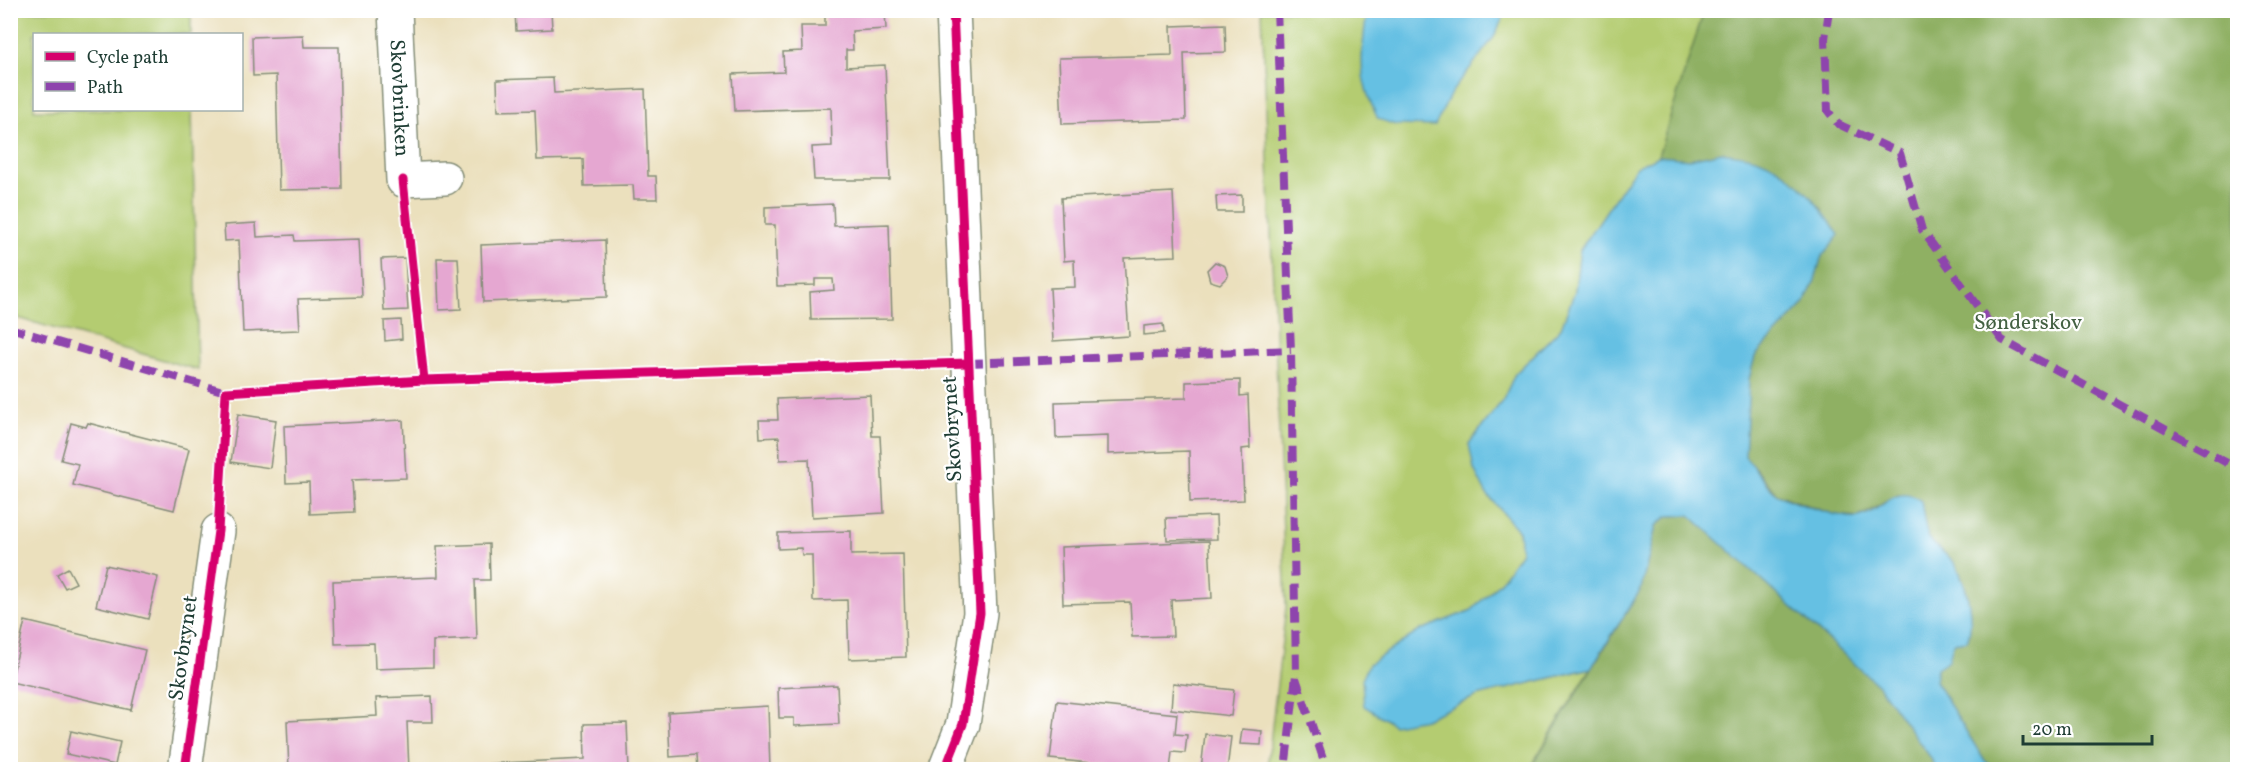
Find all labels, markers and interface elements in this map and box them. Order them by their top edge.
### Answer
legend [33,33,243,111]
street label: Skovbrinken [382,38,416,157]
text: Cycle path [87,46,169,71]
text: Path [87,76,123,101]
park label: Sønderskov [1974,309,2082,338]
street label: Skovbrynet [936,375,970,483]
street label: Skovbrynet [162,593,206,703]
scale bar [2023,708,2152,746]
text: 20 m [2032,718,2072,743]

